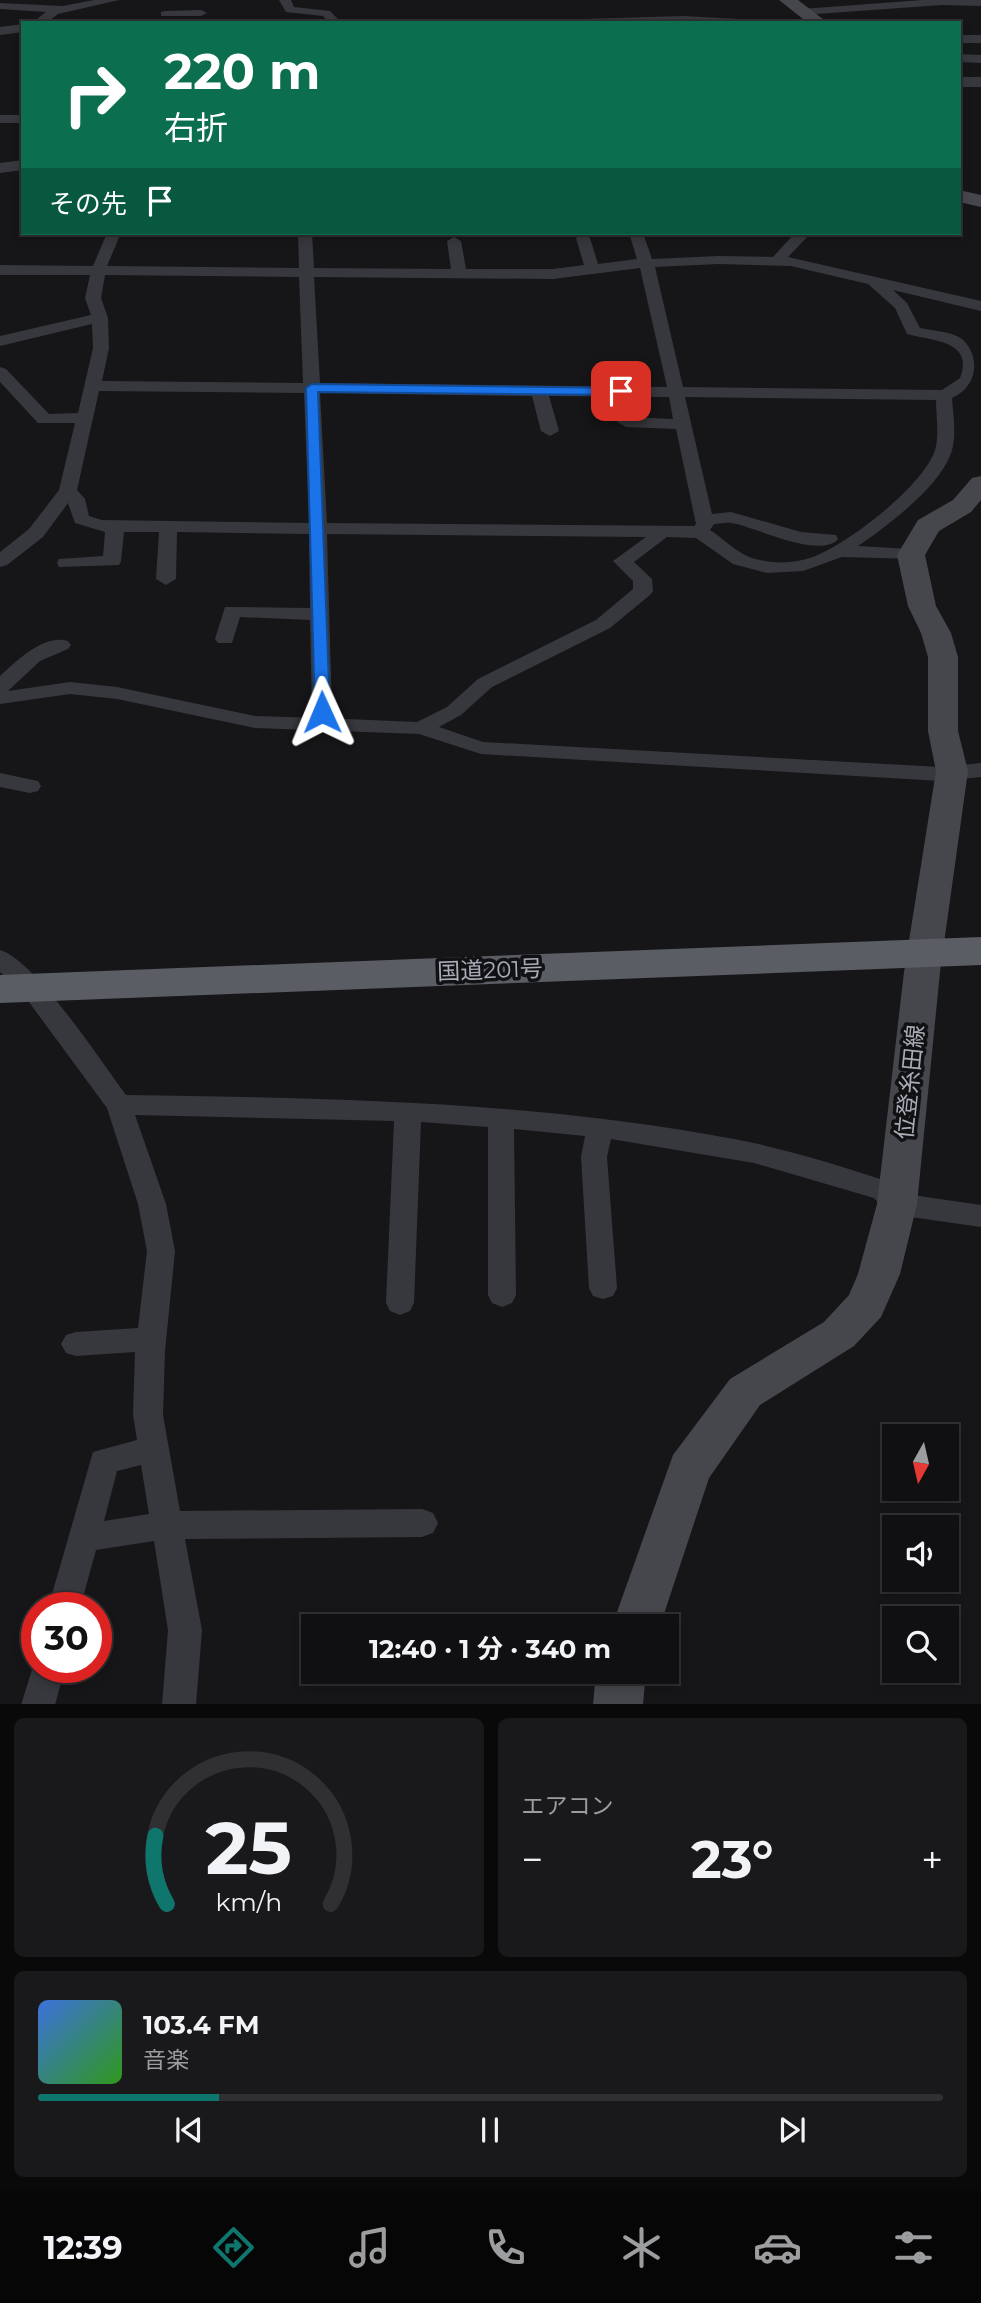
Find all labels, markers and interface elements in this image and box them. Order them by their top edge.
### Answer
text: 220 m [164,42,320,101]
icon: right [49,49,140,140]
text: 右折 [164,108,228,147]
icon: arrive [141,182,179,220]
text: その先 [49,188,127,220]
pin [591,361,651,421]
icon: arrive [602,372,640,410]
position arrow [285,675,359,749]
street label: 国道201号 [437,954,543,986]
street label: 位登糸田線 [890,1023,930,1141]
north arrow [882,1424,959,1502]
map controls [882,1424,959,1683]
button: sound [882,1515,959,1592]
speed limit sign: 30 [21,1592,112,1683]
button: search [882,1606,959,1683]
text: 12:40 · 1 分 · 340 m [369,1633,611,1665]
text: エアコン [522,1792,614,1820]
text: 25 [206,1804,292,1892]
text: 23° [691,1828,773,1891]
text: − [522,1836,543,1883]
text: + [921,1836,943,1883]
text: km/h [215,1886,282,1916]
text: 103.4 FM [143,2009,260,2041]
text: 音楽 [143,2046,189,2074]
icon: previous [170,2111,208,2149]
icon: pause [471,2111,509,2149]
icon: next [773,2111,811,2149]
icon: directions [209,2223,258,2272]
icon: music [345,2223,394,2272]
icon: phone [481,2223,530,2272]
icon: climate [617,2223,666,2272]
icon: car [753,2223,802,2272]
icon: filters [889,2223,938,2272]
text: 12:39 [43,2228,123,2267]

